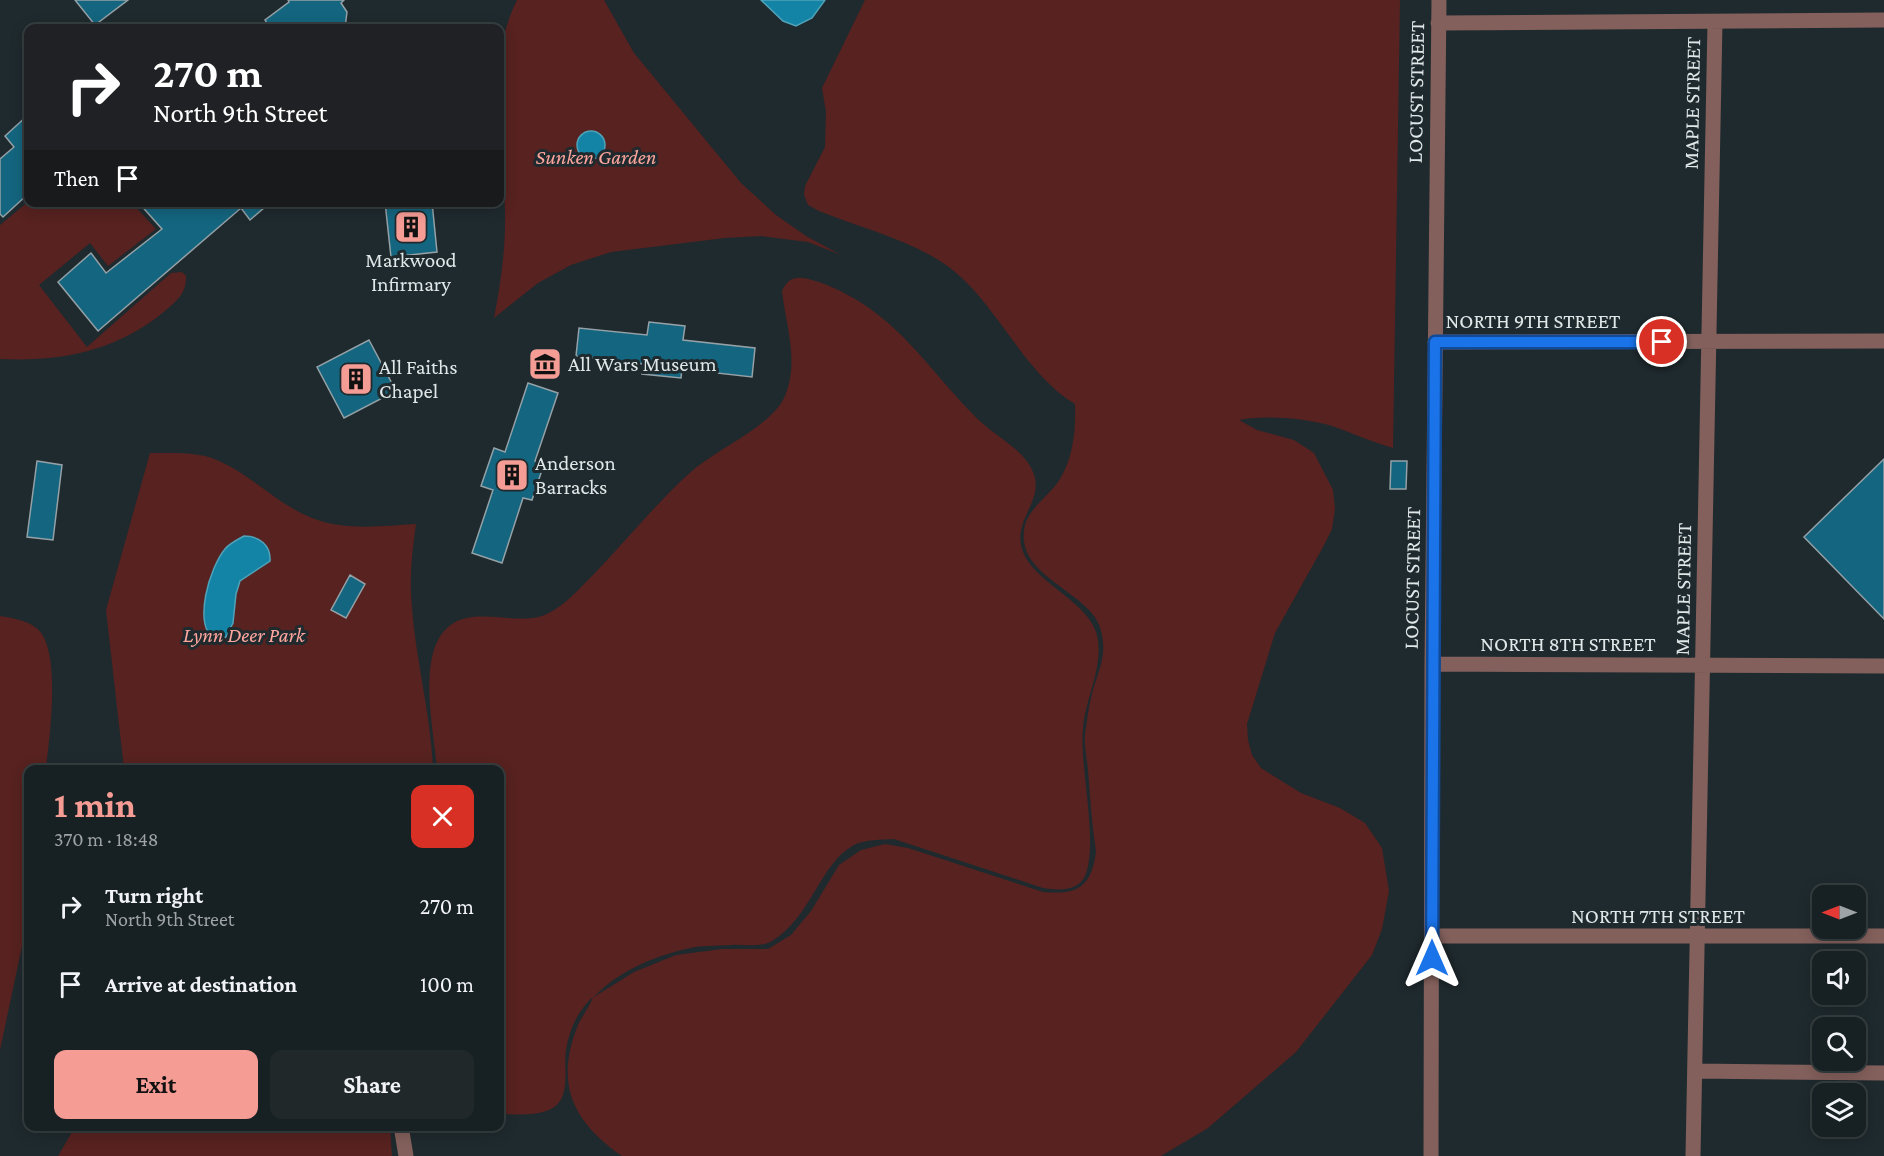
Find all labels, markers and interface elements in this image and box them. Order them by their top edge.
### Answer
street label: LOCUST STREET [1403,20,1429,163]
street label: MAPLE STREET [1679,36,1705,170]
icon: right [54,48,132,126]
text: 270 m [153,49,262,96]
text: North 9th Street [153,98,328,128]
park label: Sunken Garden [536,145,656,169]
icon: arrive [111,162,144,195]
text: Then [54,166,99,191]
building icon: Markwood Infirmary [393,209,429,245]
place label: Markwood Infirmary [365,248,457,296]
street label: NORTH 9TH STREET [1446,309,1621,333]
pin [1636,316,1687,367]
icon: arrive [1645,325,1678,358]
museum icon: All Wars Museum [527,346,563,382]
place label: All Wars Museum [568,352,717,376]
place label: All Faiths Chapel [379,355,457,403]
building icon: All Faiths Chapel [338,361,374,397]
place label: Anderson Barracks [535,451,616,499]
building icon: Anderson Barracks [494,457,530,493]
street label: LOCUST STREET [1399,506,1425,649]
street label: MAPLE STREET [1670,522,1696,656]
park label: Lynn Deer Park [183,623,306,647]
street label: NORTH 8TH STREET [1480,632,1656,656]
text: 1 min [54,785,136,825]
button: close [411,785,474,848]
text: 370 m · 18:48 [54,828,159,850]
text: Turn right [105,883,203,908]
north arrow [1812,885,1866,939]
map controls [1812,885,1866,1137]
icon: right [54,890,87,923]
text: 270 m [420,894,474,919]
street label: NORTH 7TH STREET [1571,904,1746,928]
text: North 9th Street [105,908,234,930]
position arrow [1400,926,1464,990]
button: sound [1812,951,1866,1005]
icon: arrive [54,968,87,1001]
text: Arrive at destination [105,972,297,997]
text: 100 m [420,972,474,997]
button: search [1812,1017,1866,1071]
button: Exit [54,1050,258,1119]
button: Share [270,1050,474,1119]
button: layers [1812,1083,1866,1137]

